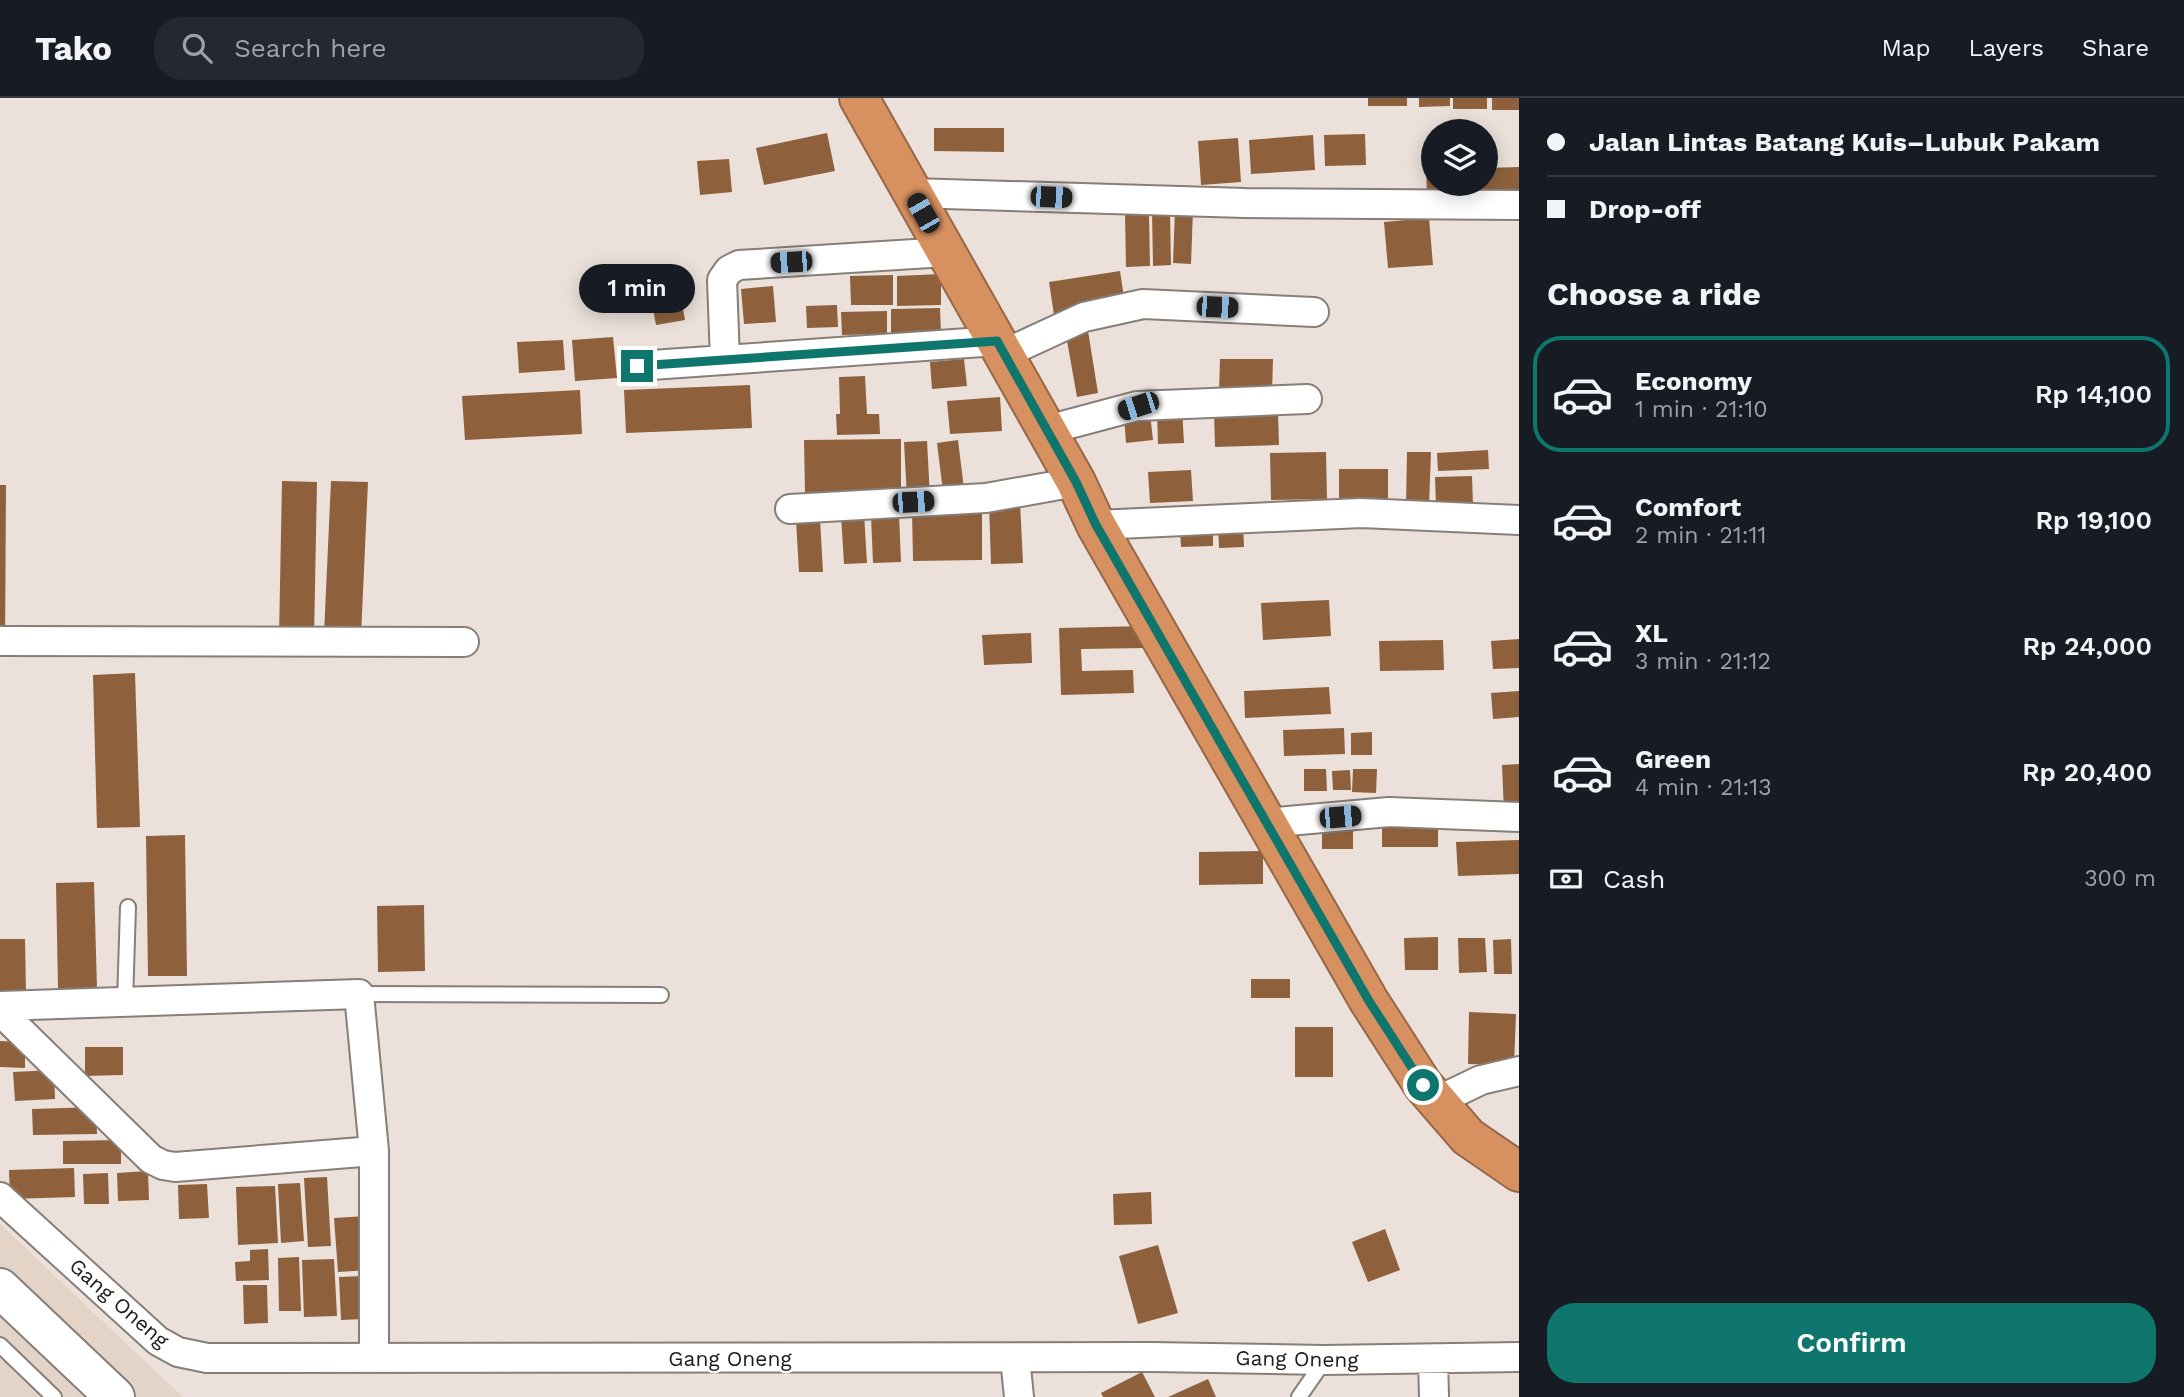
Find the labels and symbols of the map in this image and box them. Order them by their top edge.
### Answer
car [1030,186,1073,208]
car [904,190,943,236]
car [770,250,813,274]
callout: 1 min [579,264,695,314]
car [1196,296,1239,318]
route end [621,350,653,382]
car [1115,390,1162,422]
car [892,490,935,514]
car [1319,805,1362,829]
route start [1407,1069,1439,1101]
street label: Gang Oneng [65,1253,175,1353]
street label: Gang Oneng [1235,1345,1360,1372]
street label: Gang Oneng [668,1346,792,1371]

